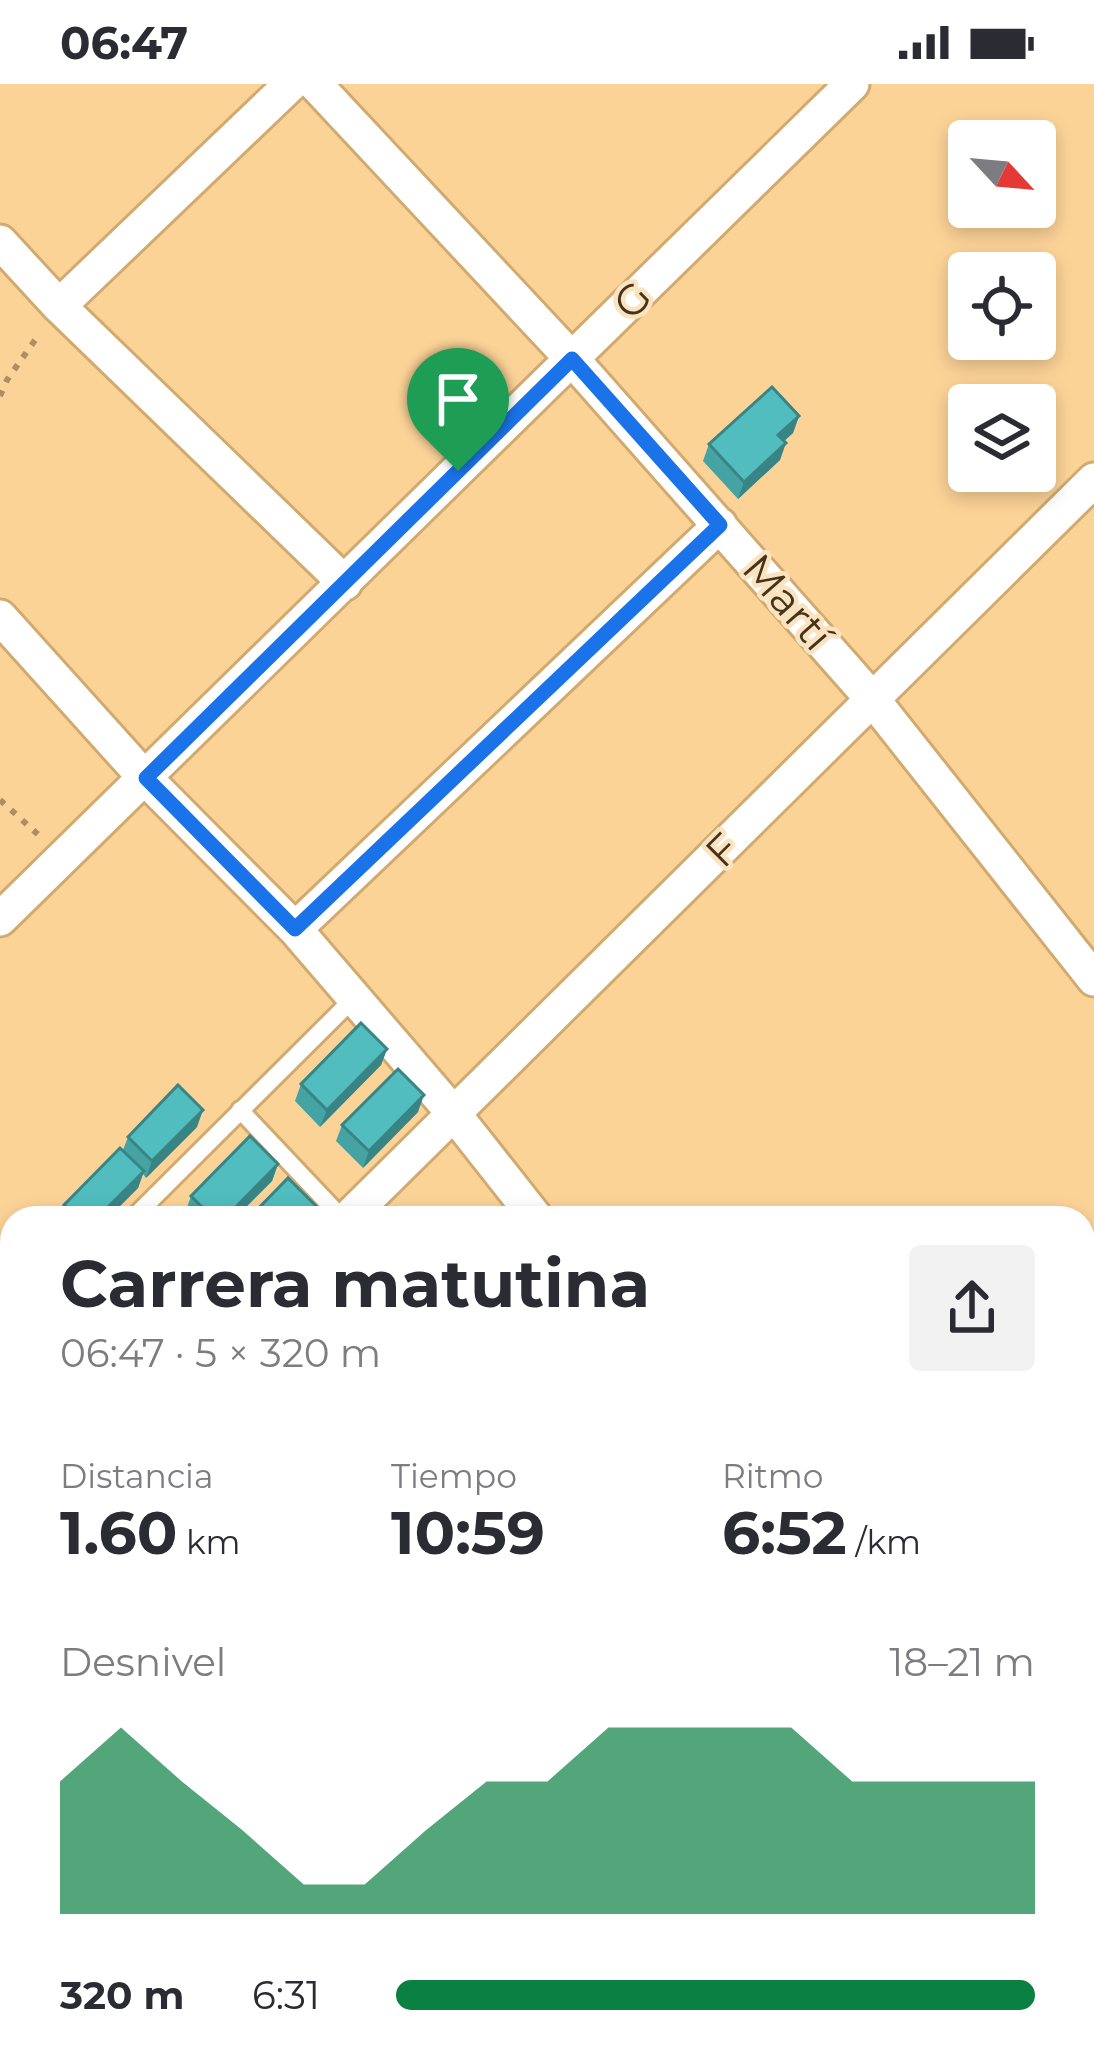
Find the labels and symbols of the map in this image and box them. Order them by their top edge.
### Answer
north arrow [948,120,1056,228]
street label: G [602,270,662,330]
pin [407,348,509,471]
street label: Martí [732,543,845,662]
street label: F [694,822,750,878]

